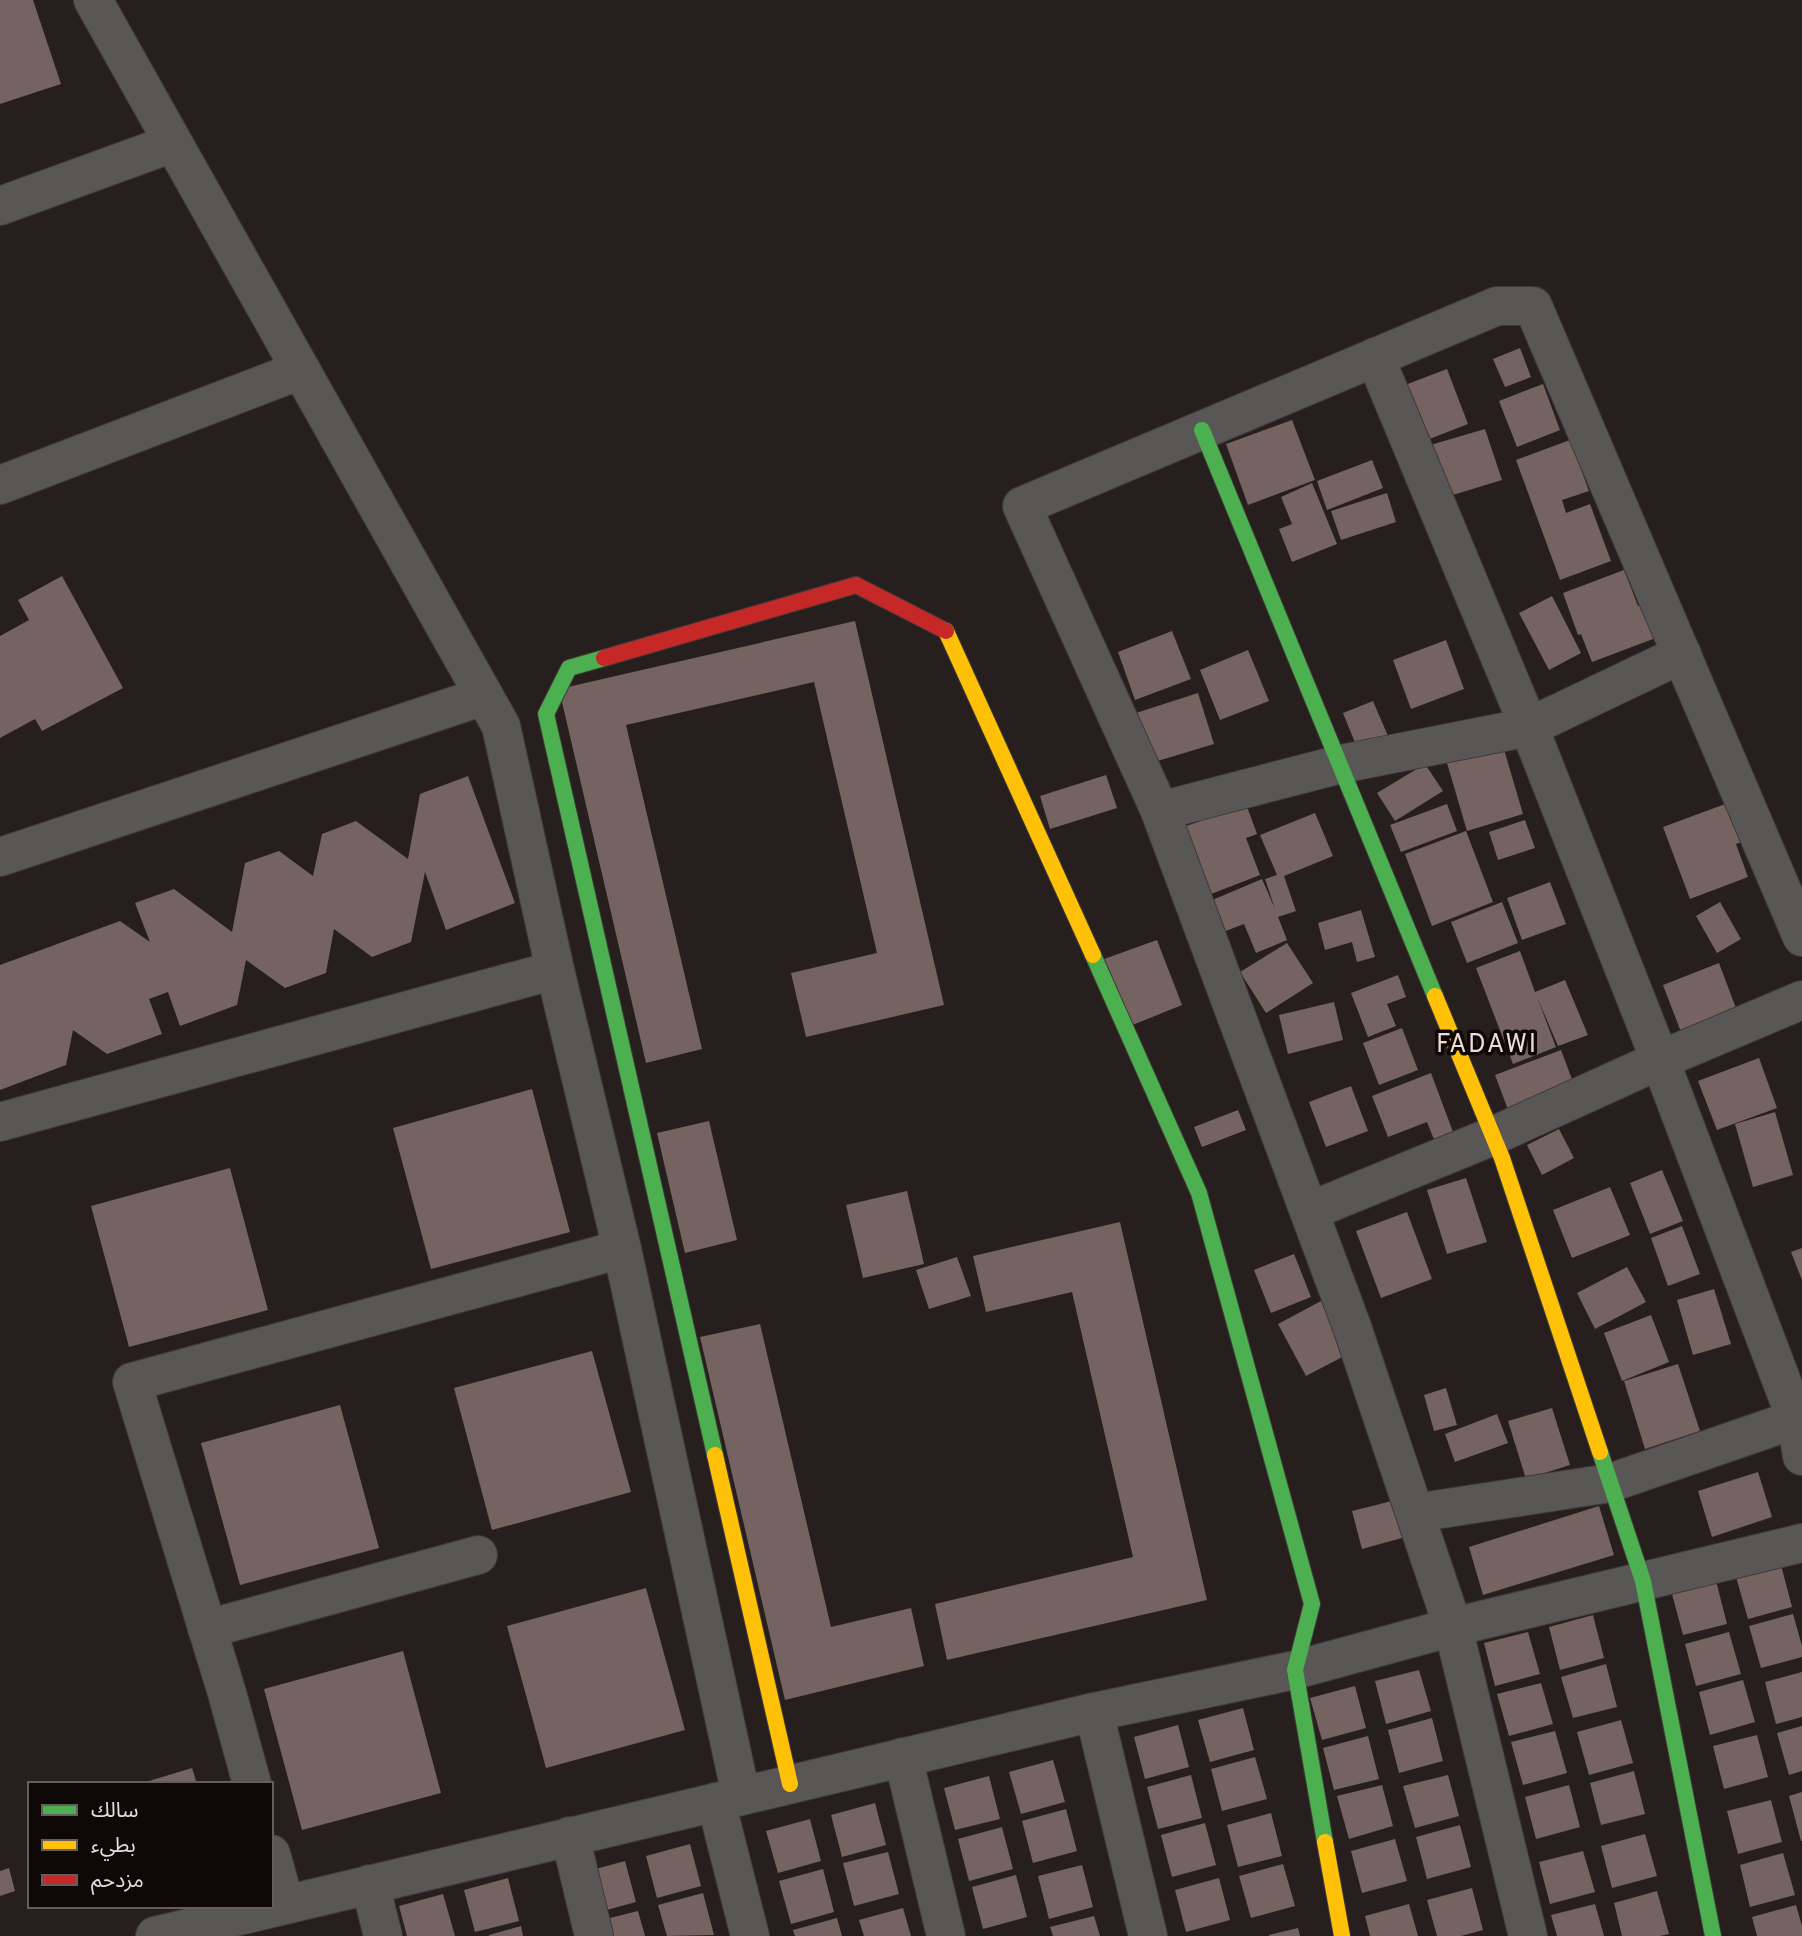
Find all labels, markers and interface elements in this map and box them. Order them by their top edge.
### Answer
district label: FADAWI [1436,1029,1538,1062]
legend [28,1782,273,1908]
text: سالك [91,1798,138,1825]
text: بطيء [91,1833,136,1861]
text: مزدحم [91,1868,144,1895]

